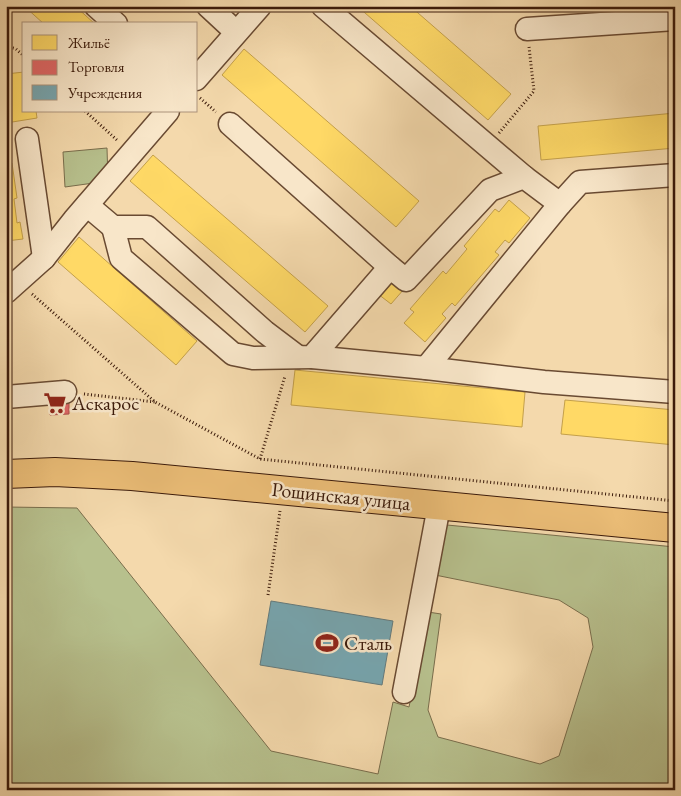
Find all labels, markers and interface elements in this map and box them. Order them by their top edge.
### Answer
legend [22,22,198,112]
text: Жильё [67,33,110,52]
text: Торговля [68,57,125,76]
text: Учреждения [67,83,143,102]
supermarket icon: Аскарос [42,390,68,416]
place label: Аскарос [71,390,139,416]
street label: Рощинская улица [270,476,412,516]
sports icon: Сталь [314,630,340,656]
place label: Сталь [344,630,392,656]

